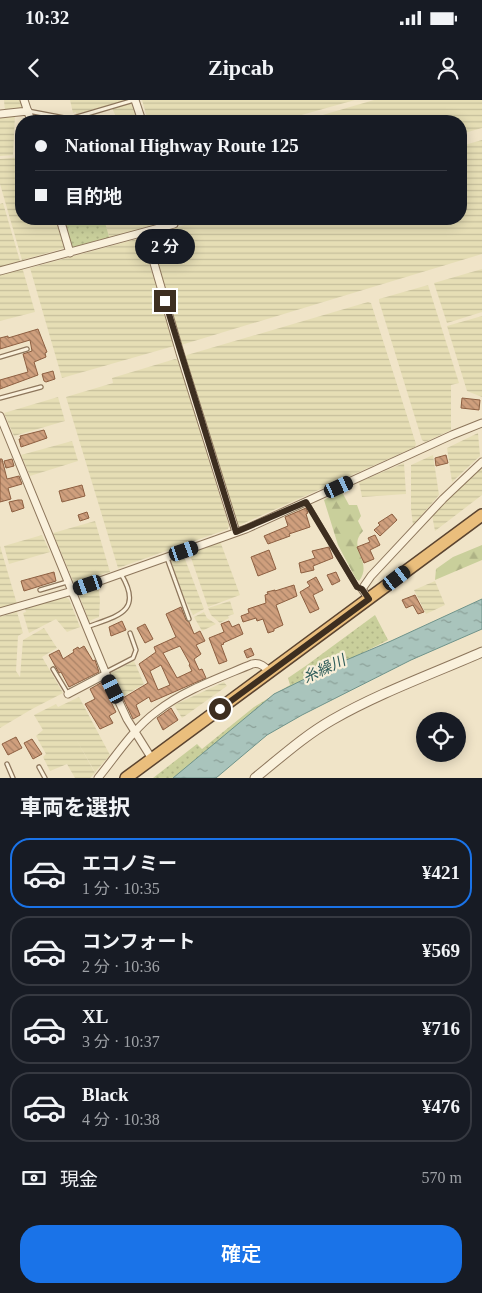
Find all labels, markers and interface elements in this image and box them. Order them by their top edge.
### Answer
text: 10:32 [25,7,69,28]
icon: back [20,54,48,82]
icon: person [434,54,462,82]
text: Zipcab [208,55,274,80]
text: National Highway Route 125 [65,135,299,156]
text: 目的地 [65,186,122,207]
callout: 2 分 [135,228,195,264]
text: 2 分 [151,238,179,255]
route end [154,290,176,312]
car [322,474,355,500]
car [167,539,200,563]
car [380,563,413,593]
car [71,573,104,597]
water label: 糸繰川 [300,651,350,686]
car [99,672,126,706]
route start [209,698,231,720]
map controls [416,712,466,762]
button: locate [416,712,466,762]
text: 車両を選択 [20,795,130,820]
icon: car [22,851,67,896]
text: エコノミー [82,853,177,874]
text: ¥421 [422,862,460,883]
text: 1 分 · 10:35 [82,880,160,897]
icon: car [22,929,67,974]
text: コンフォート [82,931,195,952]
text: ¥569 [422,940,460,961]
text: 2 分 · 10:36 [82,958,160,975]
text: XL [82,1006,108,1027]
icon: car [22,1007,67,1052]
text: ¥716 [422,1018,460,1039]
text: 3 分 · 10:37 [82,1033,160,1050]
text: Black [82,1084,128,1105]
icon: car [22,1085,67,1130]
text: ¥476 [422,1096,460,1117]
text: 4 分 · 10:38 [82,1111,160,1128]
icon: cash [20,1164,48,1192]
text: 現金 [60,1169,98,1190]
text: 570 m [422,1169,462,1186]
button: 確定 [20,1225,462,1283]

